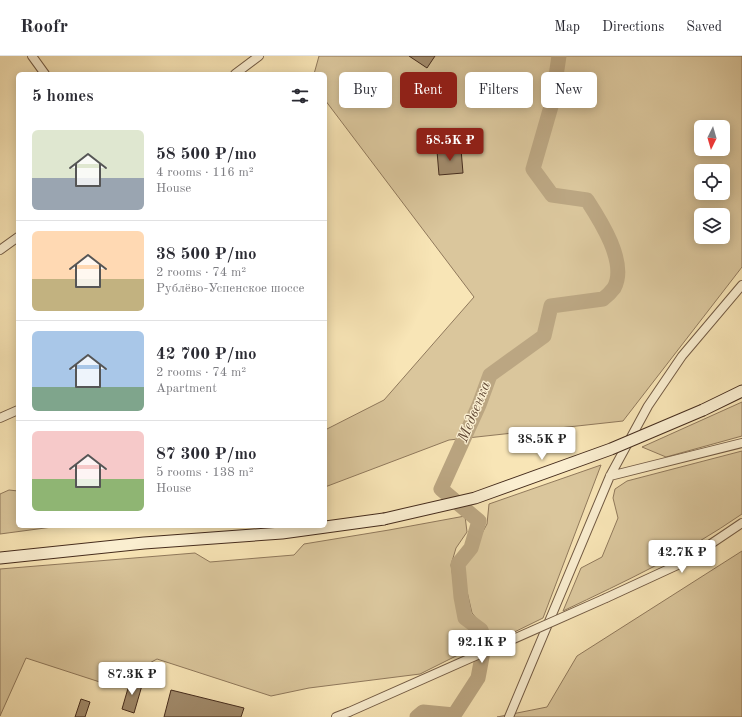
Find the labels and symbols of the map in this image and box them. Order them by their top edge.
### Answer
north arrow [694,120,730,156]
pin: 58.5K ₽ [413,128,487,162]
water label: Медвенка [456,379,494,446]
pin: 38.5K ₽ [505,427,579,461]
pin: 42.7K ₽ [645,540,719,574]
pin: 92.1K ₽ [445,630,519,664]
pin: 87.3K ₽ [95,662,169,696]

